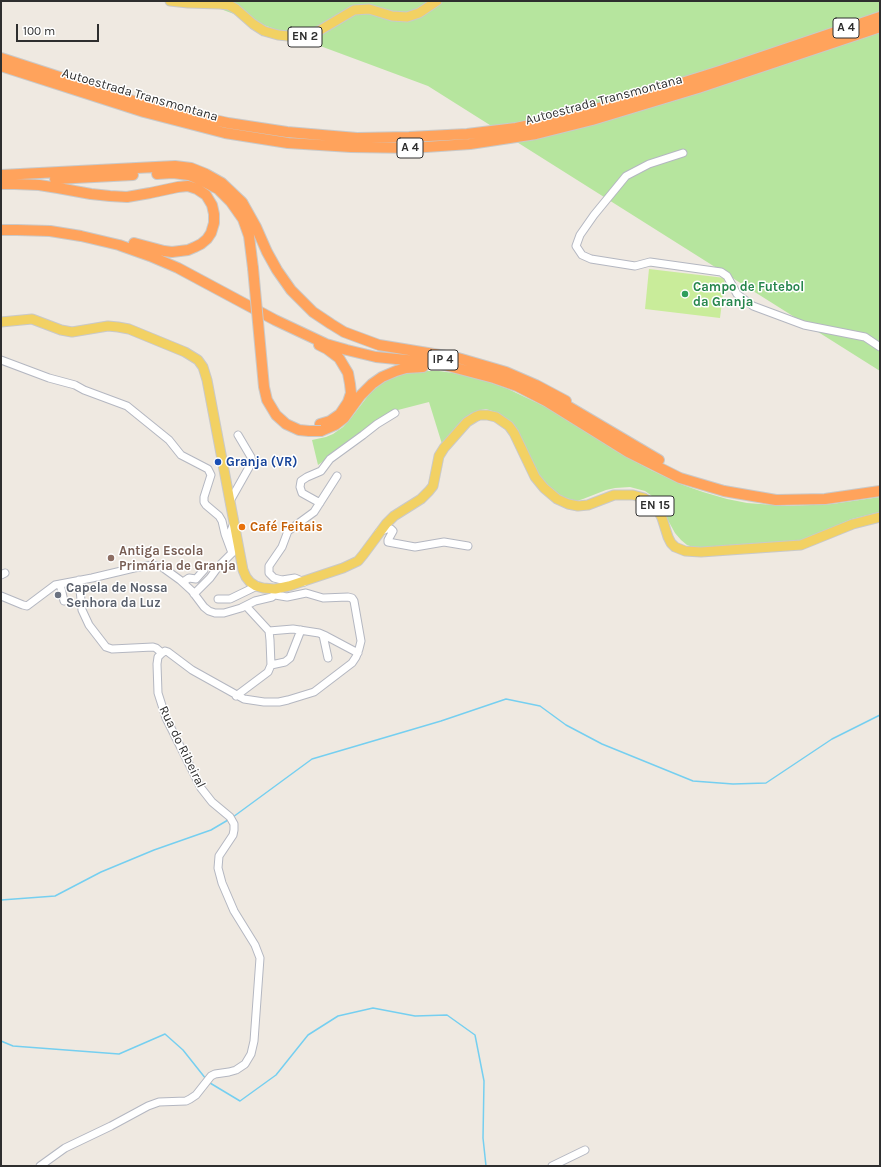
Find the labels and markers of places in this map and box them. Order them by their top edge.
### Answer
place label: Campo de Futebol da Granja [693,279,804,310]
marker: Campo de Futebol da Granja [680,289,690,299]
place label: Granja (VR) [226,454,297,470]
marker: Granja (VR) [213,457,223,467]
place label: Café Feitais [250,519,322,535]
marker: Café Feitais [237,522,247,532]
place label: Antiga Escola Primária de Granja [119,543,236,574]
marker: Antiga Escola Primária de Granja [106,553,116,563]
place label: Capela de Nossa Senhora da Luz [66,580,168,611]
marker: Capela de Nossa Senhora da Luz [53,590,63,600]

